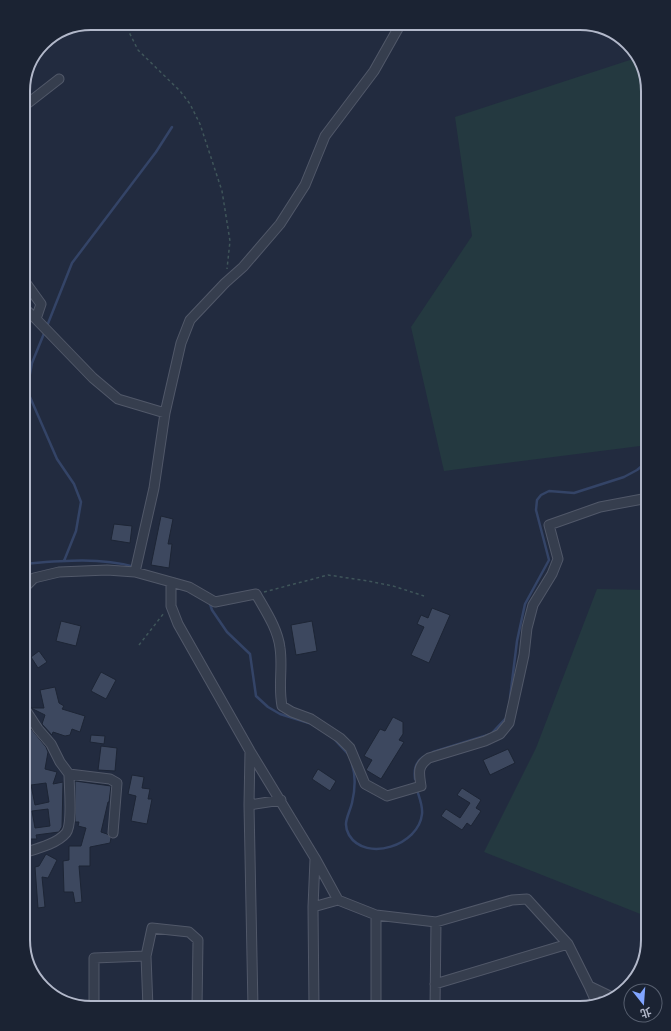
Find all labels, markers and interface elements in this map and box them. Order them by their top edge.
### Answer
north arrow [623,983,663,1023]
text: 北 [639,1004,653,1021]

